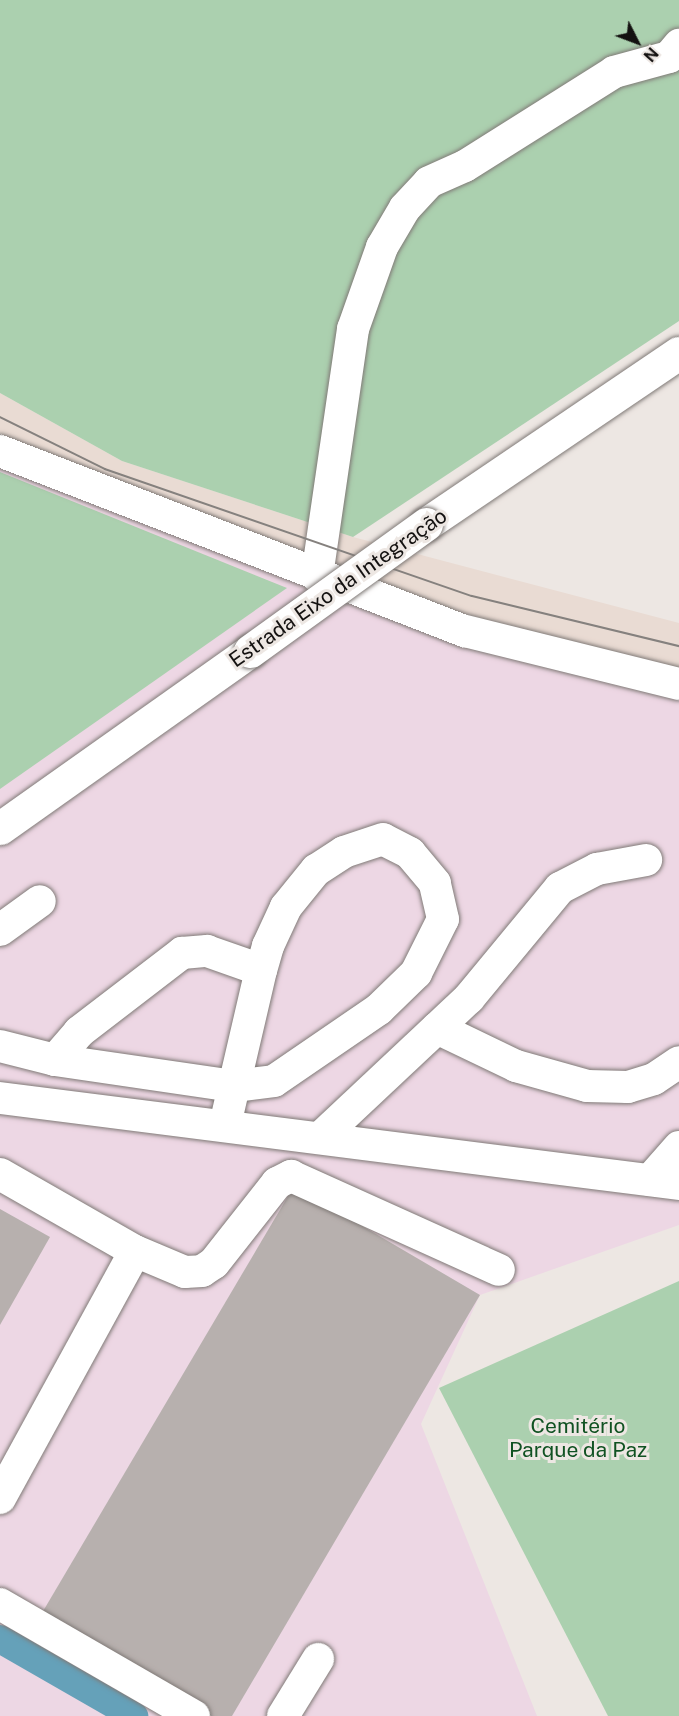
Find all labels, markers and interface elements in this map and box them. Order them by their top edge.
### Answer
north arrow [607,12,667,72]
text: N [640,43,662,65]
street label: Estrada Eixo da Integração [224,503,452,673]
park label: Cemitério Parque da Paz [509,1413,647,1463]

